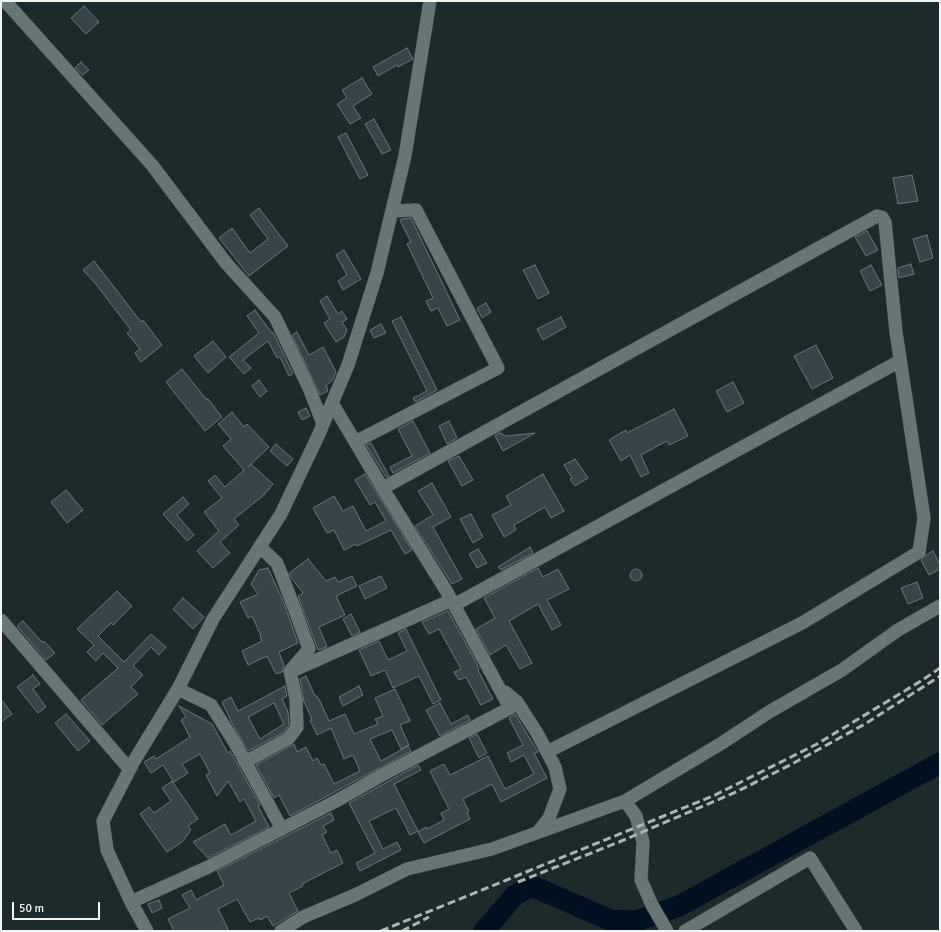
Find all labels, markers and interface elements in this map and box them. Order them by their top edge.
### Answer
scale bar [14,894,102,920]
text: 50 m [19,901,44,916]

